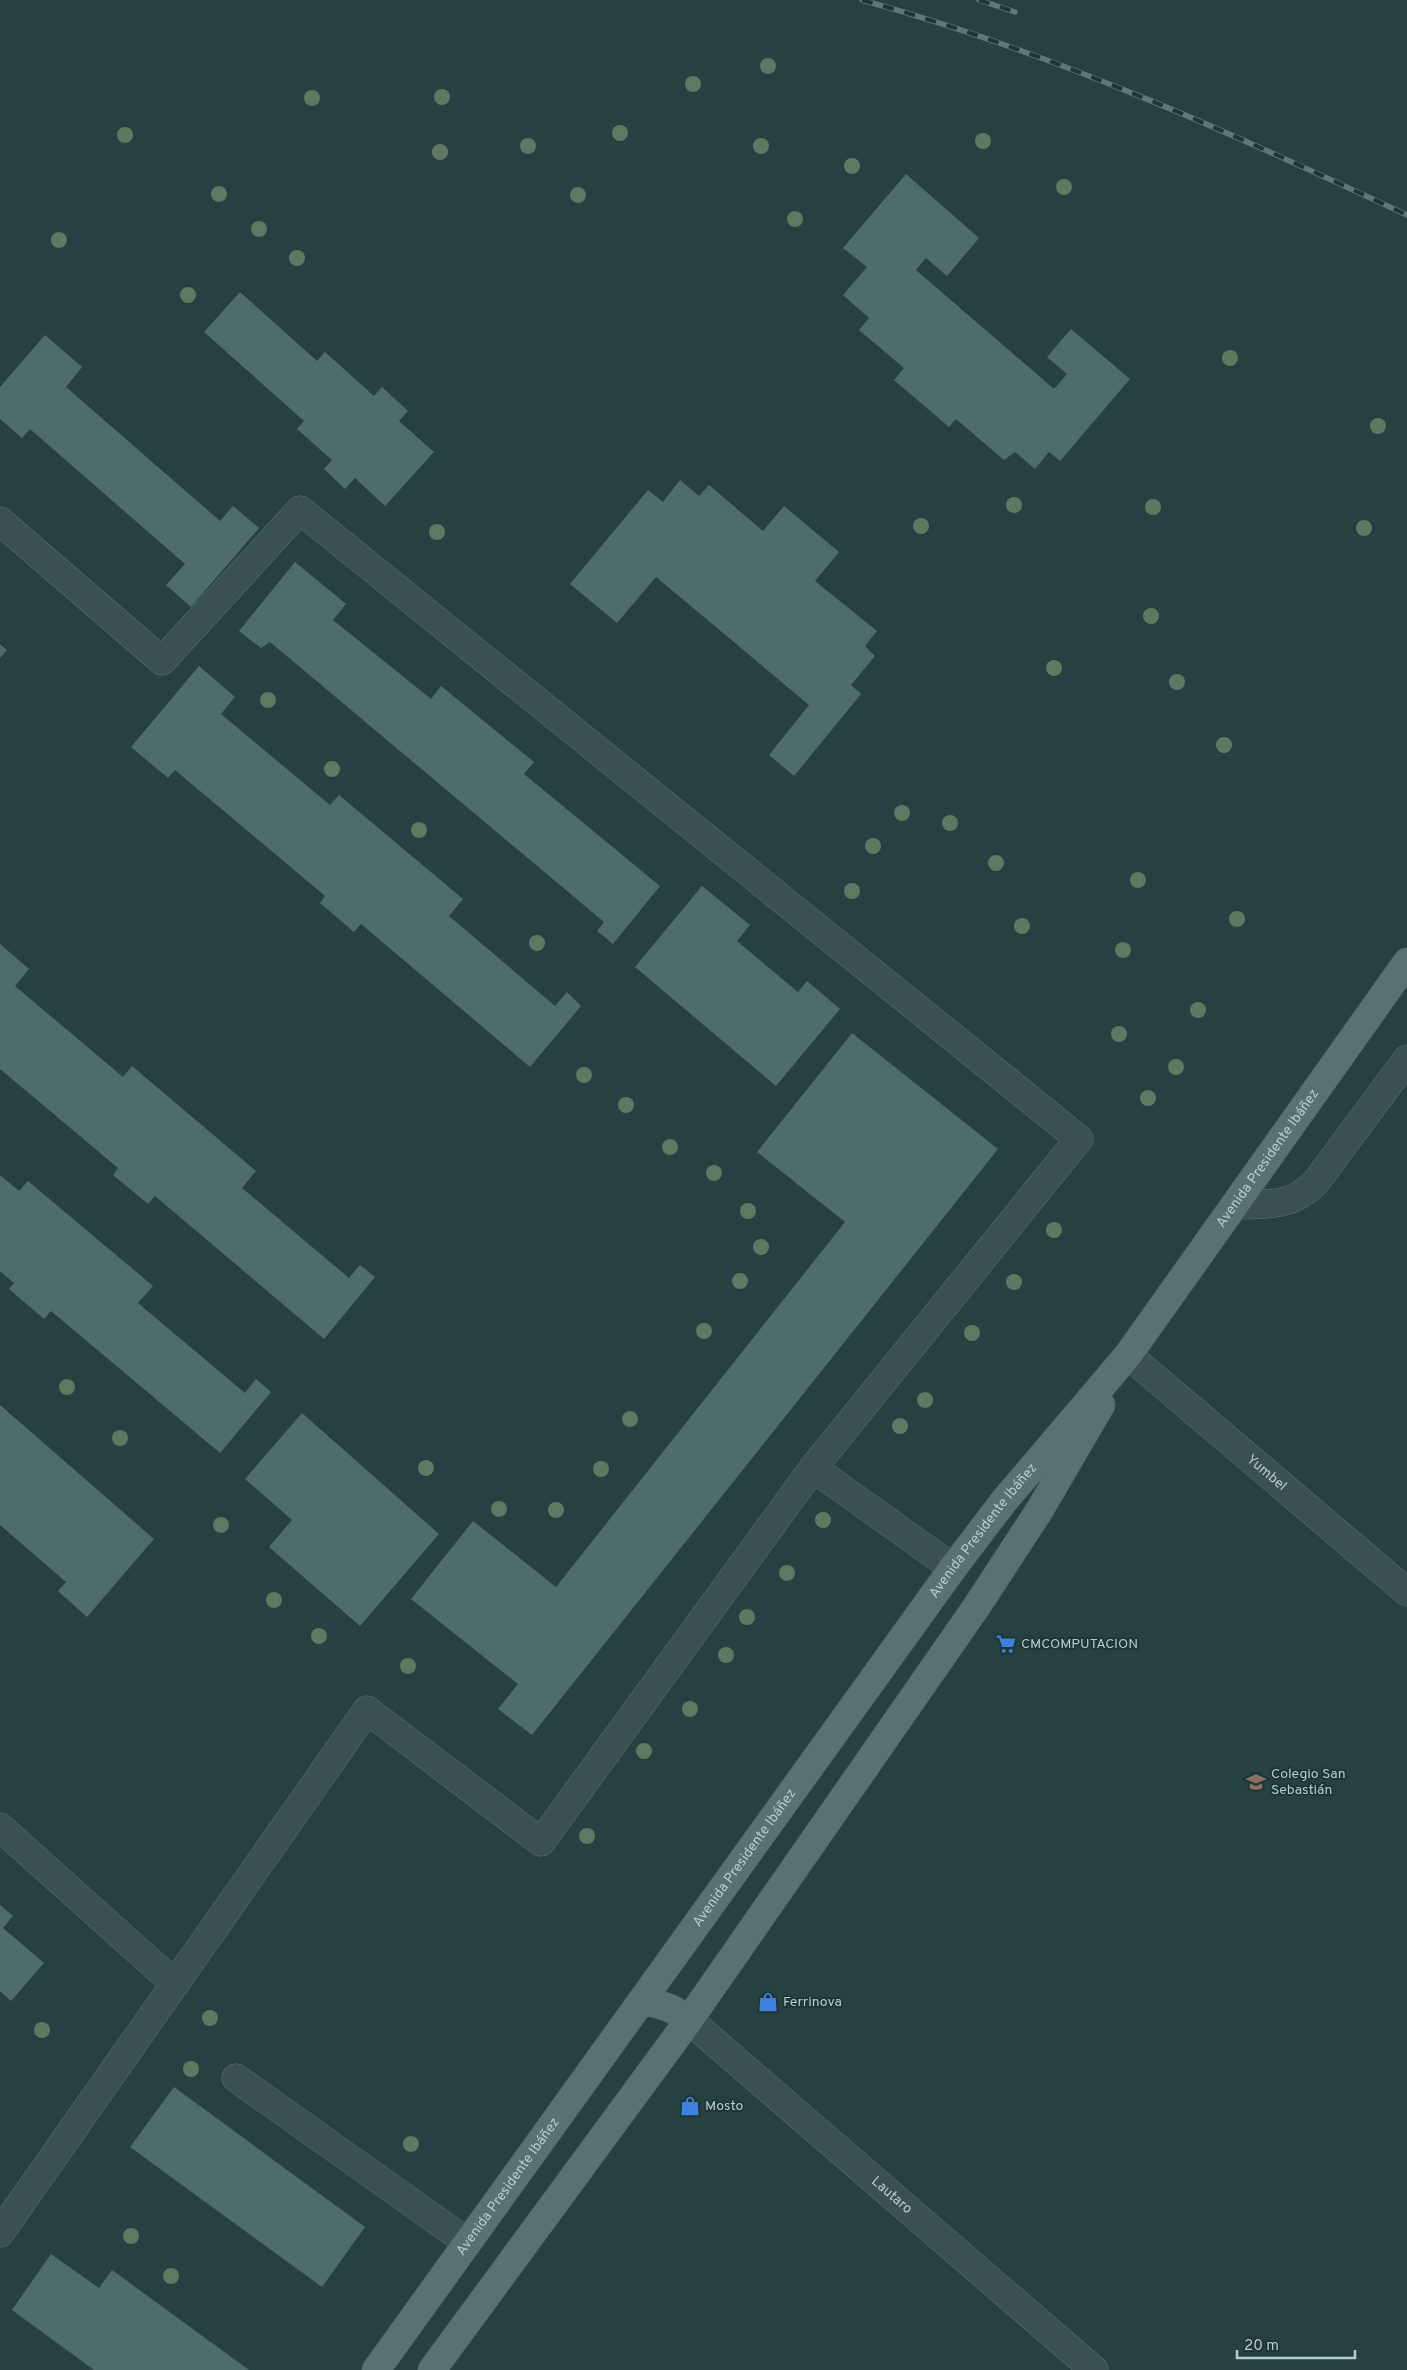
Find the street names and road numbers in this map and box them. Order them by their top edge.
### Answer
street label: Avenida Presidente Ibáñez [1213,1086,1323,1231]
street label: Yumbel [1243,1451,1290,1495]
street label: Avenida Presidente Ibáñez [926,1460,1041,1601]
street label: Avenida Presidente Ibáñez [689,1785,800,1930]
street label: Avenida Presidente Ibáñez [453,2114,563,2259]
street label: Lautaro [868,2173,916,2218]

